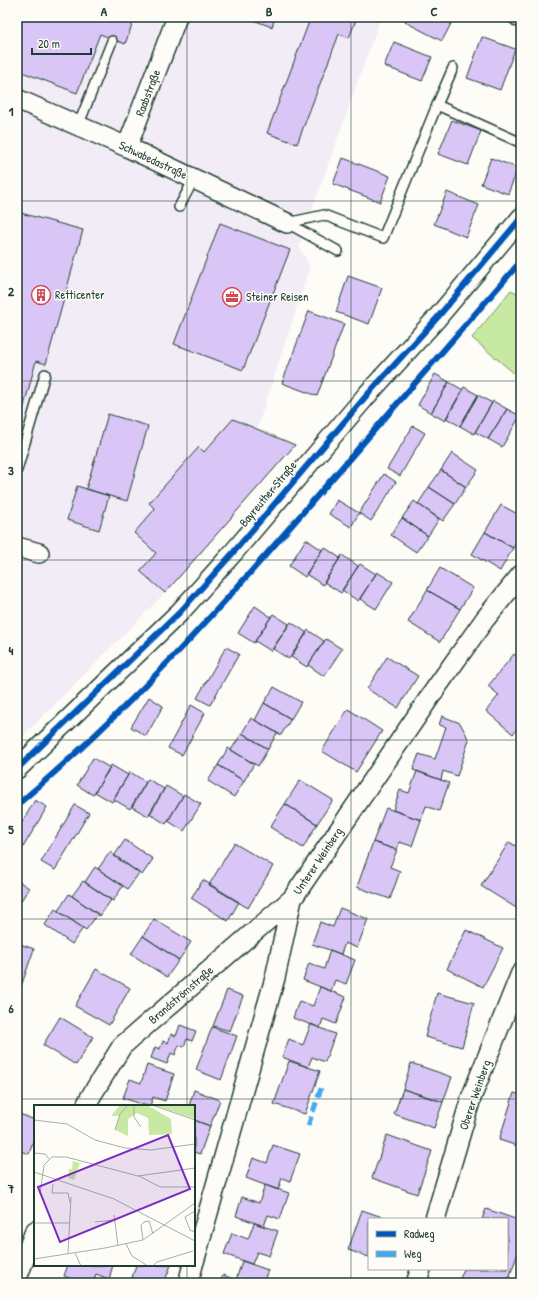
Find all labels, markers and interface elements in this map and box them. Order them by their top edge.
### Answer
text: A [101,2,108,20]
text: B [266,2,273,20]
text: C [430,2,438,20]
scale bar [32,30,91,56]
text: 20 m [38,35,60,52]
street label: Raabstraße [131,67,164,119]
text: 1 [9,102,14,120]
street label: Schwabedastraße [116,136,190,183]
text: 2 [8,282,15,300]
building icon: Retticenter [30,284,52,306]
place label: Retticenter [55,286,105,303]
office icon: Steiner Reisen [221,286,243,308]
place label: Steiner Reisen [246,288,308,305]
street label: Bayreuther Straße [235,457,300,530]
text: 3 [8,461,14,479]
text: 4 [9,641,14,659]
text: 5 [8,820,14,838]
street label: Unterer Weinberg [289,824,346,898]
street label: Brandströmstraße [145,961,217,1028]
text: 6 [8,999,14,1017]
street label: Oberer Weinberg [455,1057,494,1132]
inset map [34,1105,195,1266]
text: 7 [7,1179,15,1197]
legend [368,1218,508,1270]
text: Radweg [404,1225,435,1242]
text: Weg [404,1245,422,1262]

